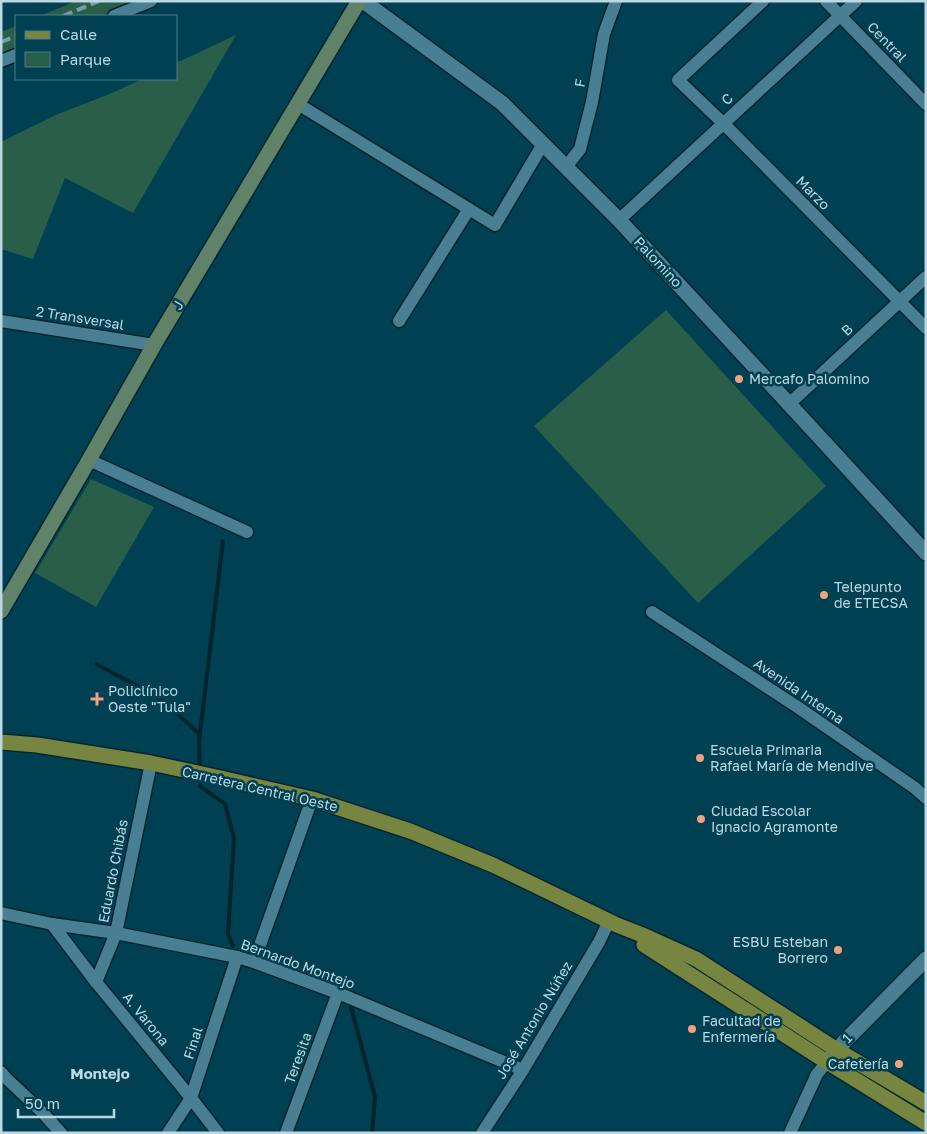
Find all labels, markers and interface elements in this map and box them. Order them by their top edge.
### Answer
legend [15,15,178,80]
street label: Central [864,18,911,65]
text: Calle [60,25,97,43]
text: Parque [60,50,111,68]
street label: F [570,77,589,88]
street label: C [717,89,736,108]
street label: Marzo [793,172,834,213]
street label: Palomino [631,233,686,290]
street label: J [168,297,187,312]
street label: 2 Transversal [35,302,125,333]
street label: B [837,320,856,339]
place label: Mercafo Palomino [749,370,870,387]
marker: Mercafo Palomino [733,373,745,385]
place label: Telepunto de ETECSA [834,578,908,611]
marker: Telepunto de ETECSA [818,589,830,601]
street label: Avenida Interna [751,654,848,727]
place label: Policlínico Oeste "Tula" [108,682,191,715]
marker: Policlínico Oeste "Tula" [90,692,104,706]
place label: Escuela Primaria Rafael María de Mendive [710,741,874,774]
marker: Escuela Primaria Rafael María de Mendive [694,752,706,764]
street label: Carretera Central Oeste [181,762,340,815]
place label: Ciudad Escolar Ignacio Agramonte [711,802,838,835]
marker: Ciudad Escolar Ignacio Agramonte [695,813,707,825]
street label: Eduardo Chibás [94,818,131,924]
place label: ESBU Esteban Borrero [733,933,828,966]
street label: Bernardo Montejo [239,935,358,992]
marker: ESBU Esteban Borrero [832,944,844,956]
street label: José Antonio Núñez [492,958,575,1082]
street label: A. Varona [120,988,173,1049]
place label: Facultad de Enfermería [702,1012,781,1045]
marker: Facultad de Enfermería [686,1023,698,1035]
street label: Final [179,1024,206,1061]
street label: 1 [838,1029,855,1046]
street label: Teresita [280,1030,315,1086]
place label: Cafetería [828,1055,889,1072]
marker: Cafetería [893,1058,905,1070]
district label: Montejo [70,1064,130,1082]
scale bar [18,1086,114,1118]
text: 50 m [25,1094,60,1112]

